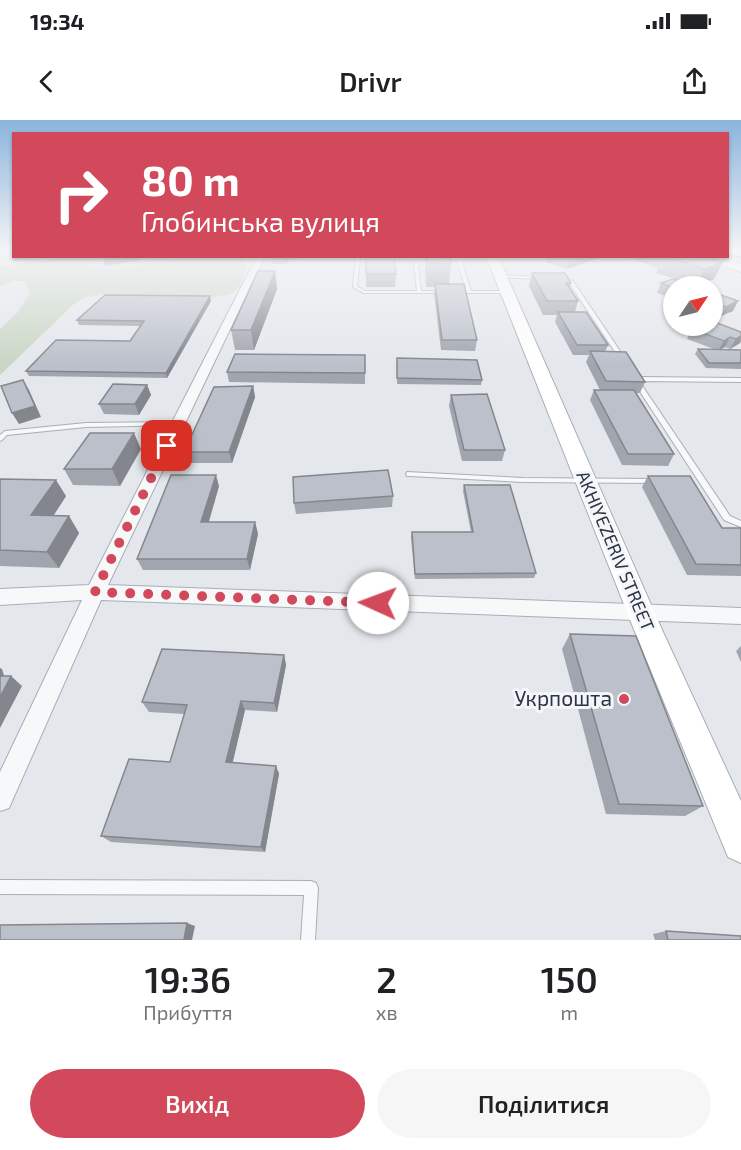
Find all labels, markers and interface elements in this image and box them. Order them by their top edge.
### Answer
text: 19:34 [30,8,85,34]
icon: back [30,65,63,98]
text: Drivr [339,65,402,97]
icon: share [678,65,711,98]
text: 80 m [141,154,240,204]
icon: right [42,156,120,234]
text: Глобинська вулиця [141,205,380,237]
north arrow [663,276,723,336]
map controls [663,276,723,336]
pin [141,420,192,471]
icon: arrive [150,429,183,462]
street label: AKHIYEZERIV STREET [572,467,660,634]
position arrow [346,571,410,635]
place label: Укрпошта [514,685,612,710]
marker: Укрпошта [617,692,631,706]
text: 19:36 [145,957,231,1000]
text: 2 [376,957,397,1000]
text: 150 [541,957,598,1000]
text: Прибуття [143,1000,233,1024]
text: хв [376,1000,397,1024]
text: m [560,1000,578,1024]
button: Вихід [30,1069,365,1138]
button: Поділитися [377,1069,711,1138]

